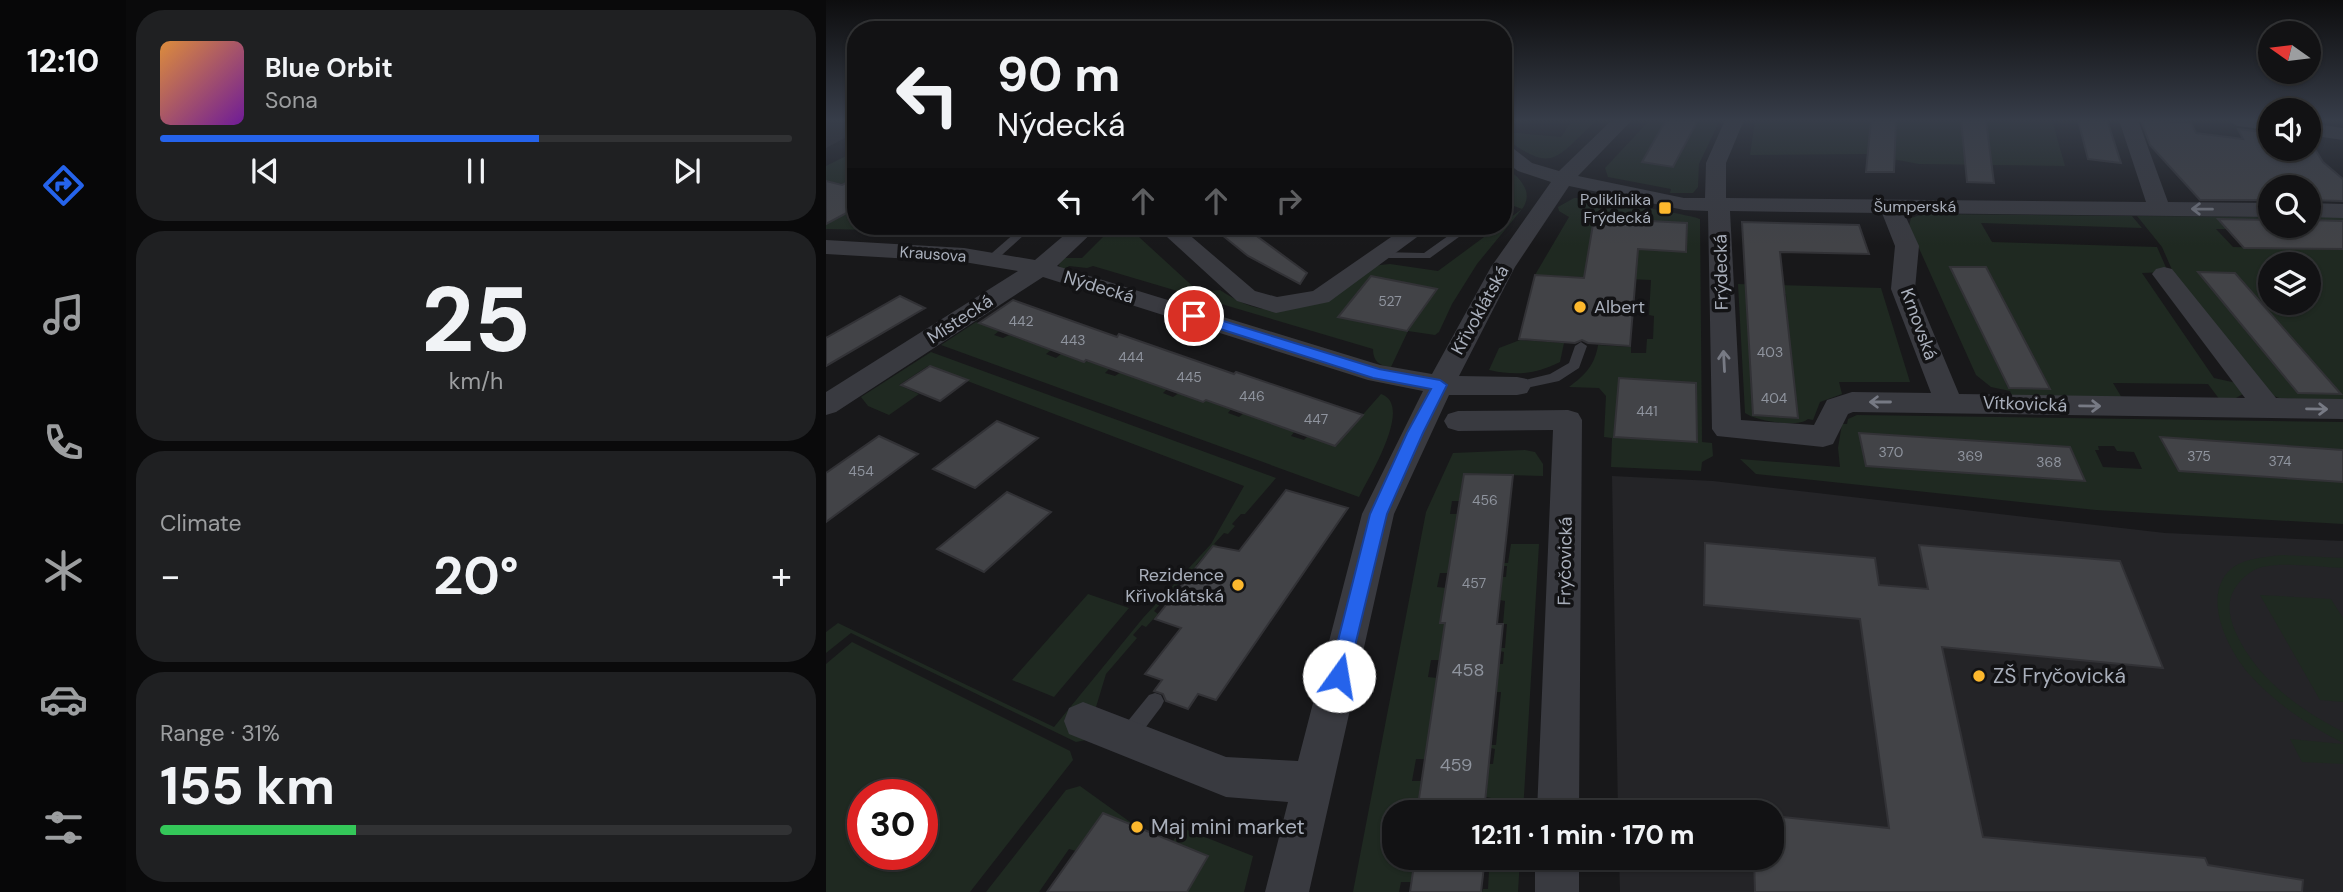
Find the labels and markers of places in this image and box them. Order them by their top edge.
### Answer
place label: Poliklinika Frýdecká [1580,189,1651,228]
marker: Poliklinika Frýdecká [1657,200,1673,216]
pin [1164,286,1224,346]
place label: Albert [1594,295,1645,319]
marker: Albert [1572,299,1588,315]
place label: Rezidence Křivoklátská [1125,563,1224,608]
marker: Rezidence Křivoklátská [1230,577,1246,593]
place label: ZŠ Fryčovická [1993,662,2126,690]
marker: ZŠ Fryčovická [1971,668,1987,684]
place label: Maj mini market [1151,813,1305,841]
marker: Maj mini market [1129,819,1145,835]

